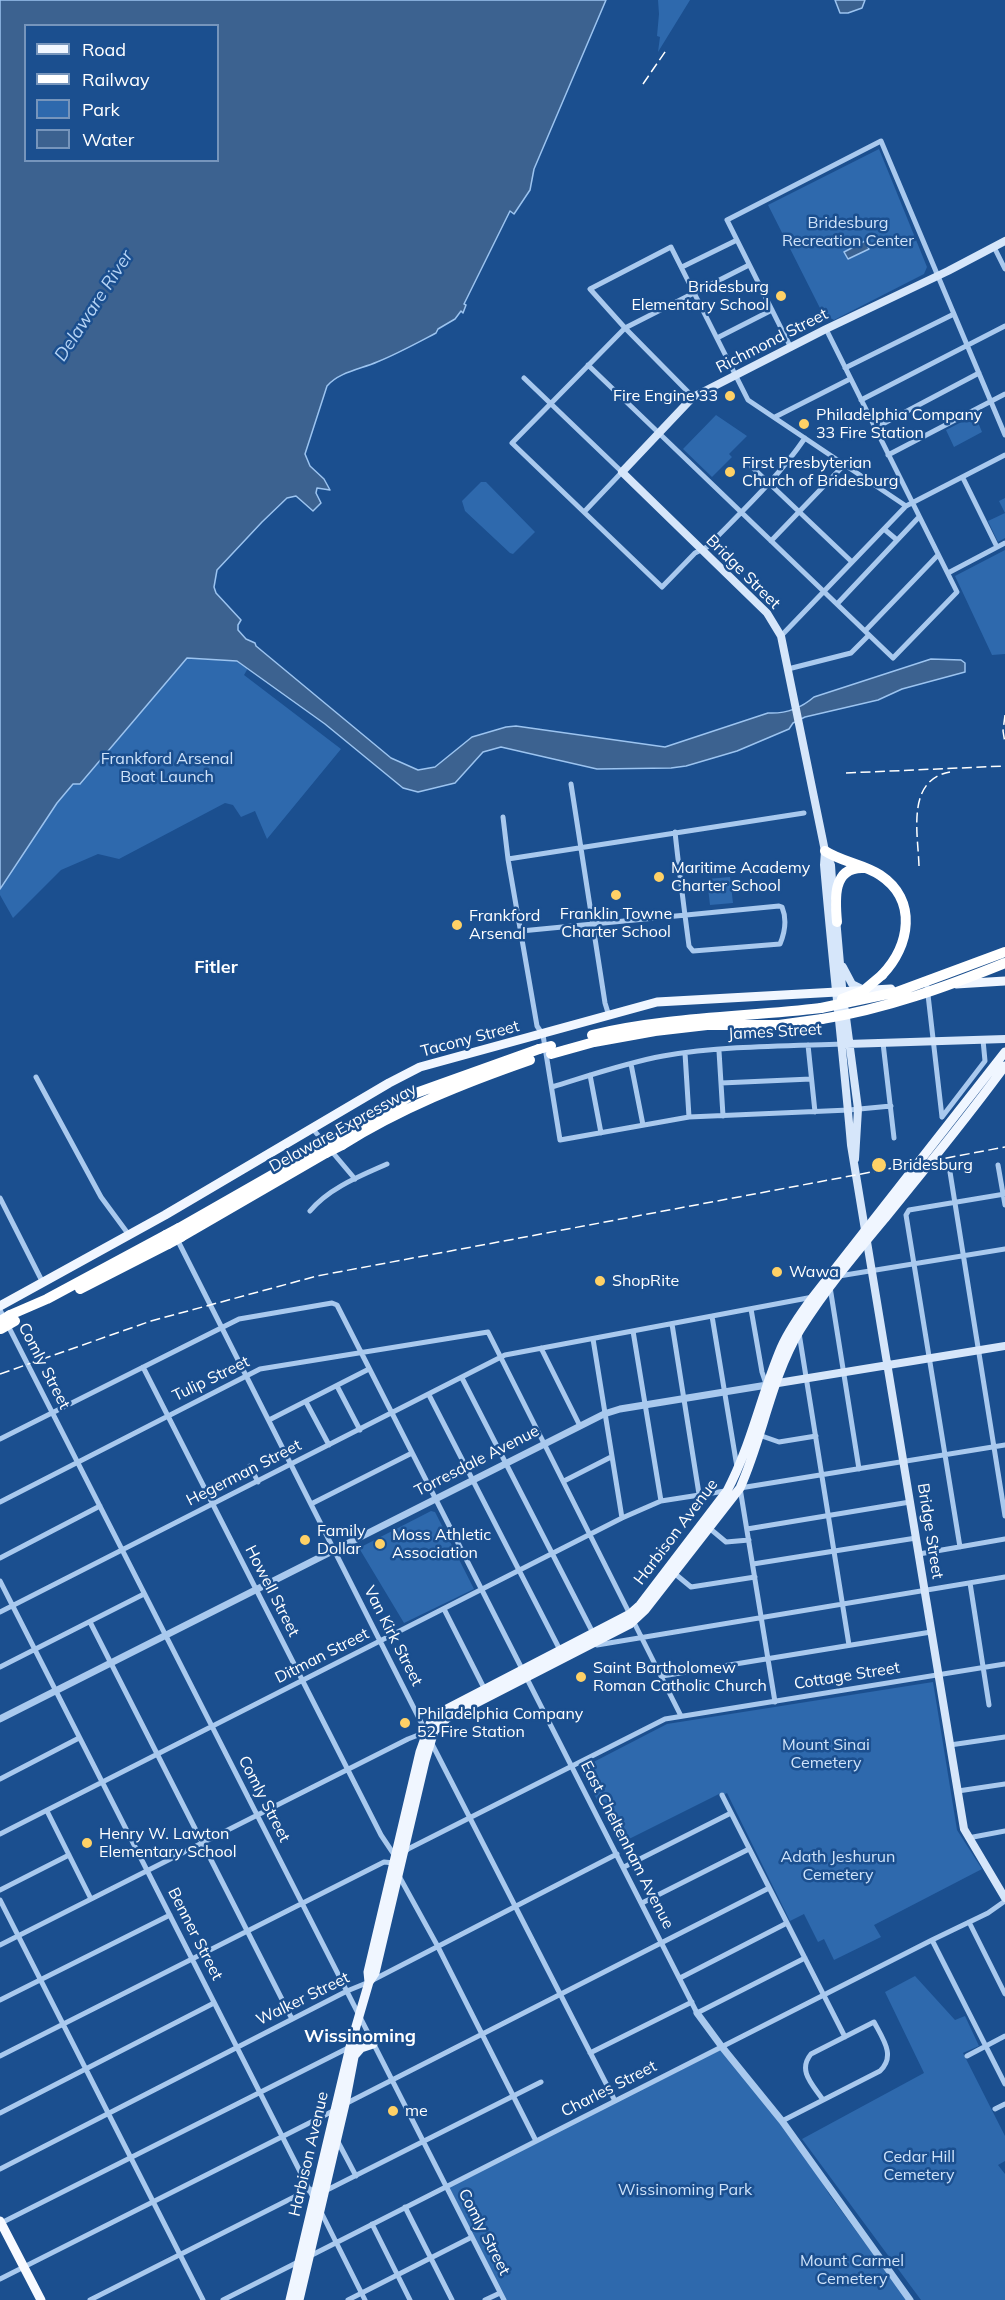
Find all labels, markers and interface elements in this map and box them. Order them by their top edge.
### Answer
legend [24,24,219,162]
text: Road [82,38,126,61]
text: Railway [82,68,150,91]
text: Park [82,98,120,121]
text: Water [82,128,134,151]
park label: Bridesburg Recreation Center [782,213,914,251]
water label: Delaware River [50,246,138,366]
place label: Bridesburg Elementary School [631,277,769,315]
marker: Bridesburg Elementary School [774,289,788,303]
street label: Richmond Street [713,305,831,377]
place label: Fire Engine 33 [613,386,718,406]
marker: Fire Engine 33 [723,389,737,403]
place label: Philadelphia Company 33 Fire Station [816,405,982,443]
marker: Philadelphia Company 33 Fire Station [797,417,811,431]
place label: First Presbyterian Church of Bridesburg [742,453,898,491]
marker: First Presbyterian Church of Bridesburg [723,465,737,479]
street label: Bridge Street [702,531,784,613]
park label: Frankford Arsenal Boat Launch [101,749,233,787]
place label: Maritime Academy Charter School [671,858,810,896]
marker: Maritime Academy Charter School [652,870,666,884]
marker: Franklin Towne Charter School [609,888,623,902]
place label: Franklin Towne Charter School [560,904,672,942]
place label: Frankford Arsenal [469,906,540,944]
marker: Frankford Arsenal [450,918,464,932]
district label: Fitler [194,957,238,979]
street label: Tacony Street [419,1017,521,1061]
street label: James Street [728,1020,822,1044]
street label: Delaware Expressway [266,1080,420,1176]
place label: Bridesburg [892,1155,973,1175]
marker: Bridesburg [870,1156,888,1174]
place label: Wawa [789,1262,839,1282]
marker: Wawa [770,1265,784,1279]
place label: ShopRite [612,1271,679,1291]
marker: ShopRite [593,1274,607,1288]
street label: Comly Street [14,1320,74,1412]
street label: Tulip Street [169,1352,253,1406]
street label: Torresdale Avenue [411,1421,543,1501]
street label: Hegerman Street [183,1436,305,1510]
street label: Harbison Avenue [630,1475,722,1589]
street label: Bridge Street [913,1482,947,1580]
place label: Family Dollar [317,1521,365,1559]
place label: Moss Athletic Association [392,1525,491,1563]
marker: Family Dollar [298,1533,312,1547]
marker: Moss Athletic Association [373,1537,387,1551]
street label: Howell Street [241,1542,303,1640]
street label: Van Kirk Street [360,1583,426,1689]
street label: Ditman Street [272,1624,372,1688]
place label: Saint Bartholomew Roman Catholic Church [593,1658,767,1696]
street label: Cottage Street [793,1658,901,1694]
marker: Saint Bartholomew Roman Catholic Church [574,1670,588,1684]
place label: Philadelphia Company 52 Fire Station [417,1704,583,1742]
marker: Philadelphia Company 52 Fire Station [398,1716,412,1730]
park label: Mount Sinai Cemetery [782,1735,870,1773]
street label: Comly Street [234,1753,294,1845]
street label: East Cheltenham Avenue [576,1758,678,1932]
place label: Henry W. Lawton Elementary School [99,1824,237,1862]
marker: Henry W. Lawton Elementary School [80,1836,94,1850]
park label: Adath Jeshurun Cemetery [781,1847,895,1885]
street label: Benner Street [163,1885,227,1983]
street label: Walker Street [253,1968,353,2030]
district label: Wissinoming [304,2026,416,2048]
street label: Charles Street [558,2057,660,2121]
street label: Harbison Avenue [285,2090,333,2218]
place label: me [405,2101,428,2121]
marker: me [386,2104,400,2118]
park label: Cedar Hill Cemetery [883,2147,955,2185]
park label: Wissinoming Park [618,2180,752,2200]
street label: Comly Street [454,2186,514,2278]
park label: Mount Carmel Cemetery [800,2251,904,2289]

